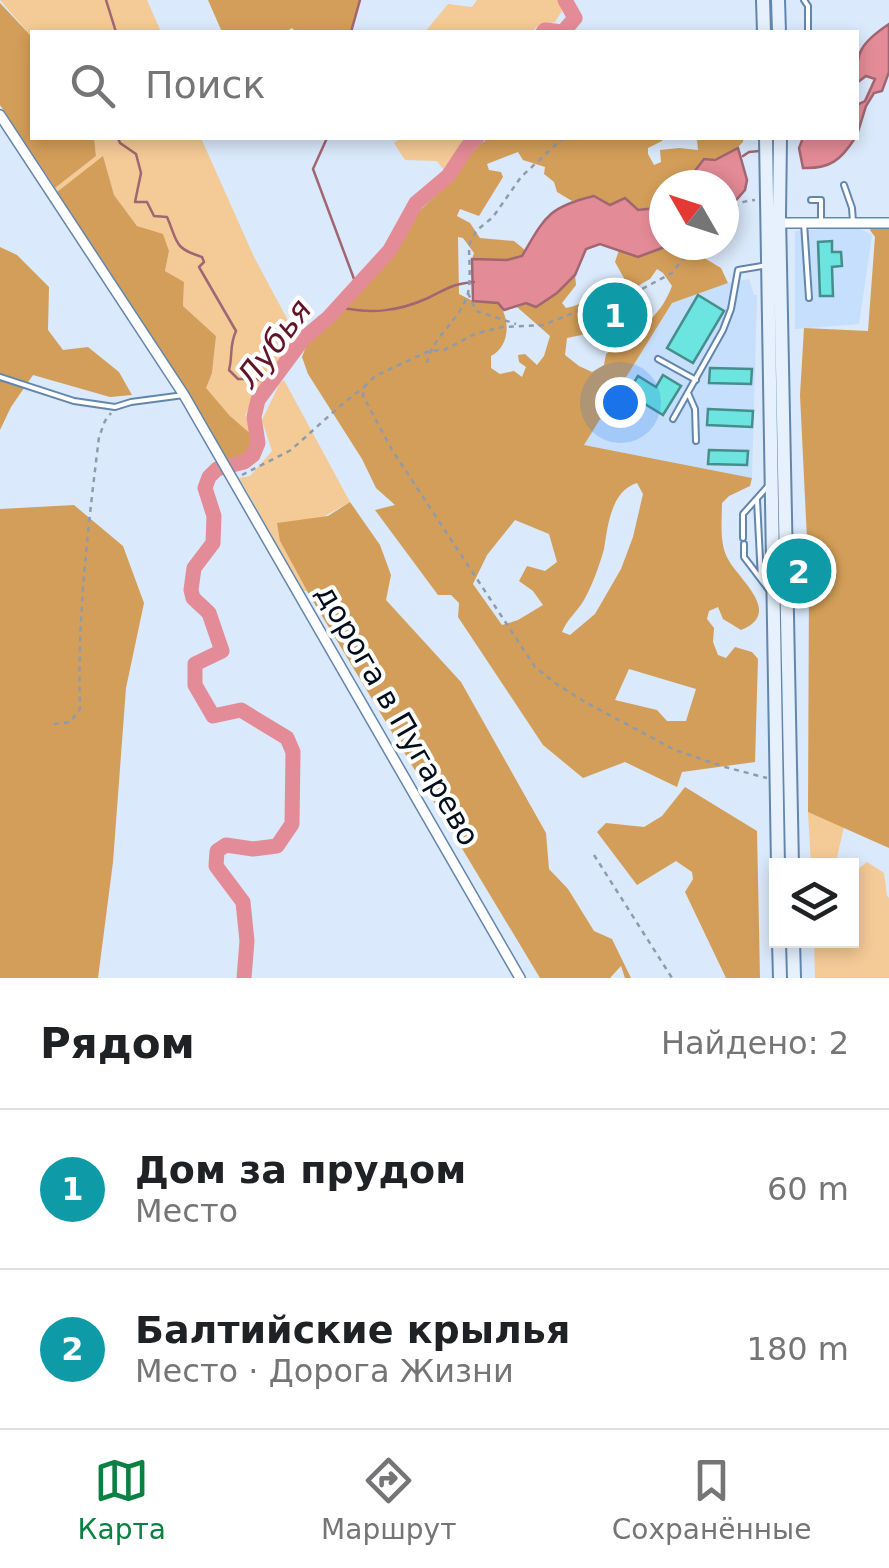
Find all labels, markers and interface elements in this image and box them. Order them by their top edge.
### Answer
search box [30,30,859,140]
icon: search [65,58,120,113]
text: Поиск [145,63,265,107]
north arrow [649,170,739,260]
pin: 1 [582,278,648,352]
water label: Лубья [228,291,320,396]
your location [595,377,646,428]
pin: 2 [766,534,832,608]
street label: дорога в Пугарево [309,578,487,852]
map controls [769,858,859,948]
button: layers [769,858,859,948]
text: Рядом [40,1019,195,1068]
text: Найдено: 2 [661,1024,849,1062]
text: Дом за прудом [135,1148,466,1192]
text: 1 [61,1170,84,1208]
text: 60 m [767,1170,849,1208]
text: Место [135,1192,238,1230]
text: Балтийские крылья [135,1308,570,1352]
text: 2 [61,1330,84,1368]
text: 180 m [747,1330,849,1368]
text: Место · Дорога Жизни [135,1352,514,1390]
tab: Карта [78,1453,166,1546]
tab: Маршрут [321,1453,456,1546]
tab: Сохранённые [612,1453,811,1546]

